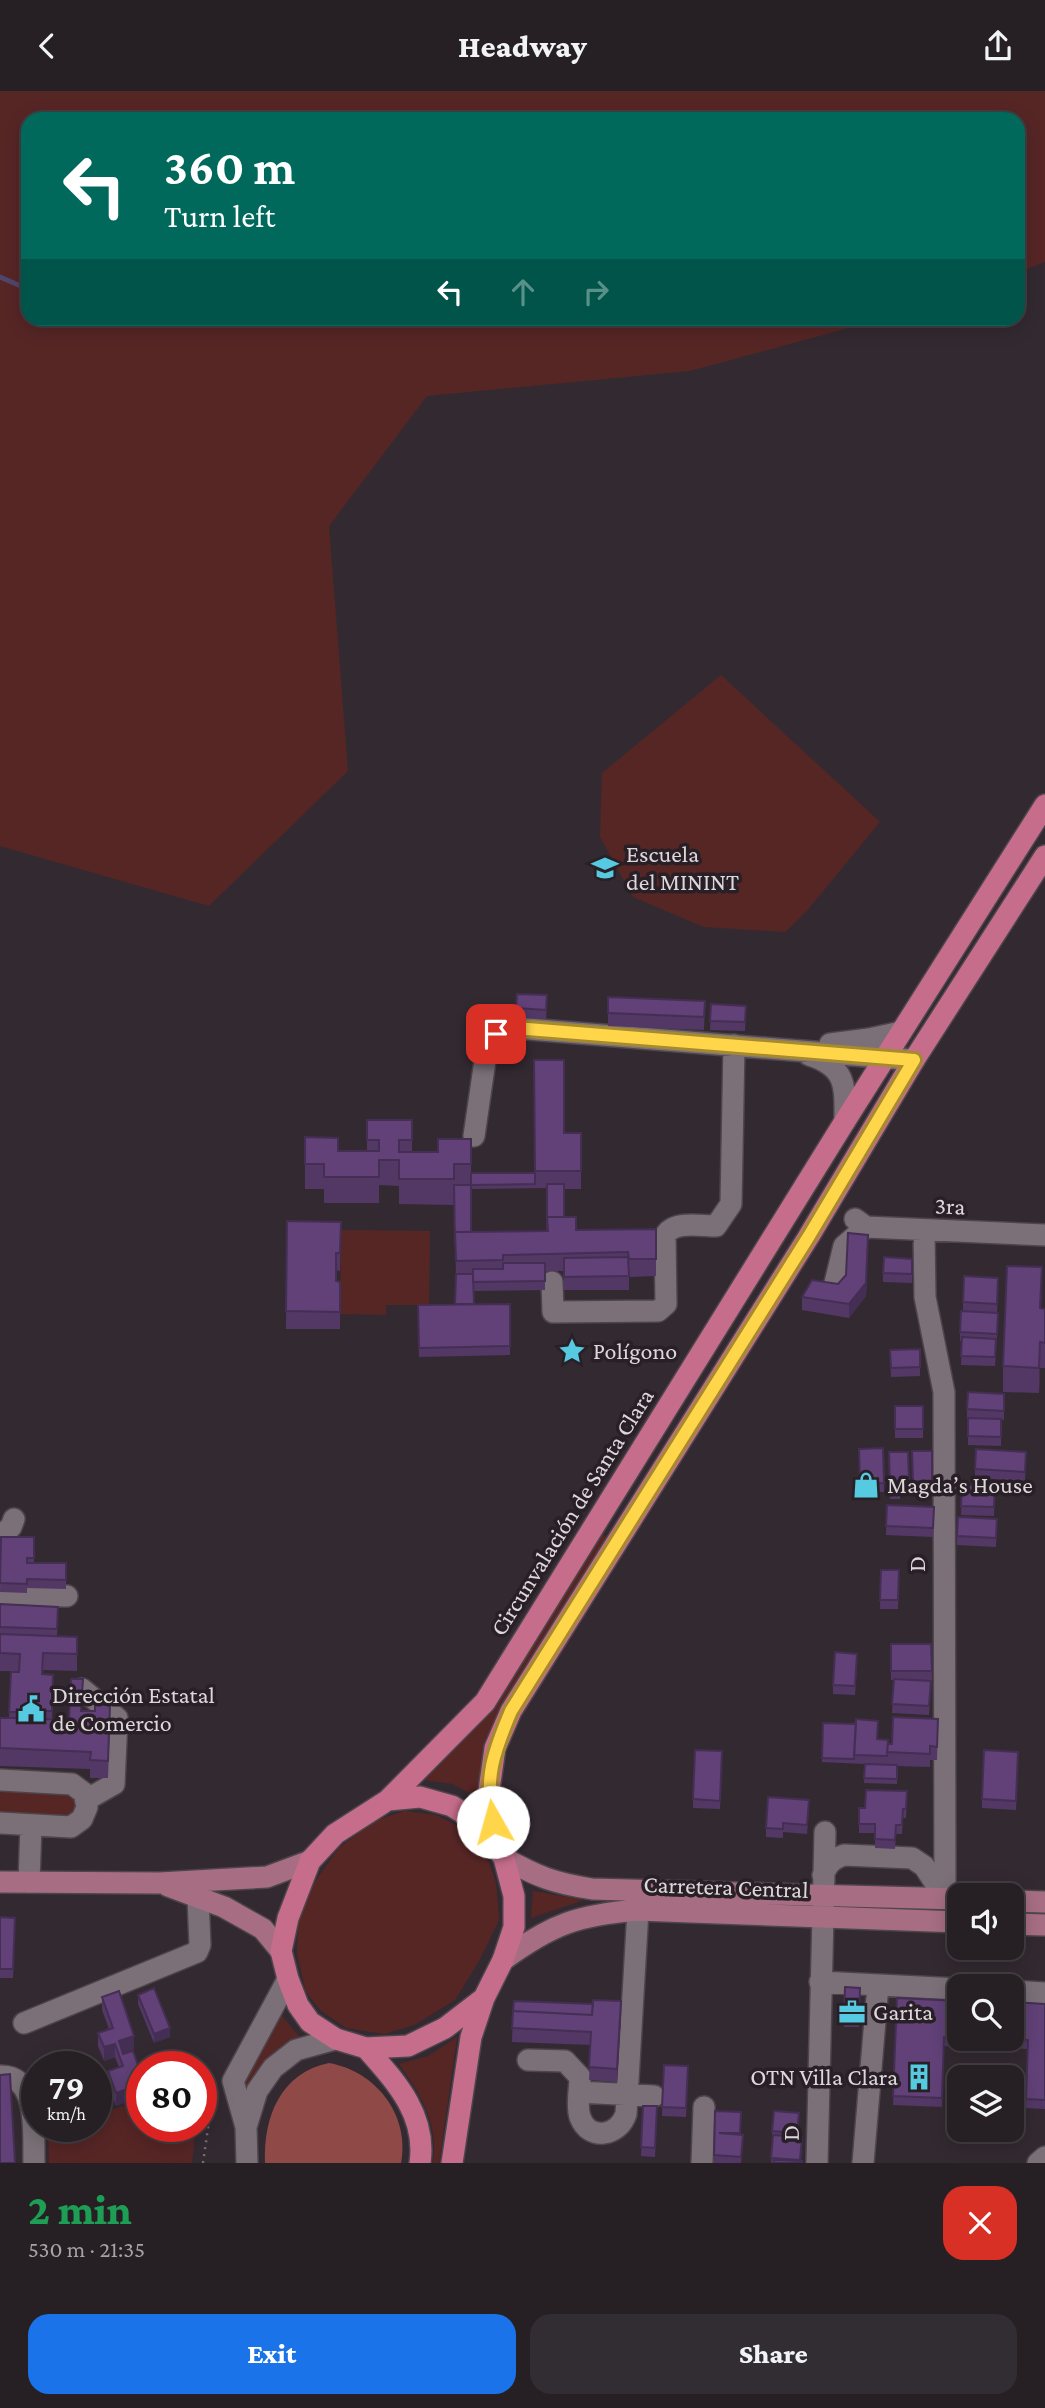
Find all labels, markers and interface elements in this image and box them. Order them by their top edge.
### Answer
icon: back [28,27,66,65]
icon: share [979,27,1017,65]
text: Headway [458,28,587,64]
icon: left [49,140,140,231]
text: 360 m [164,140,295,195]
text: Turn left [164,198,275,234]
icon: left [431,273,469,311]
icon: ahead [504,273,542,311]
icon: right [577,273,615,311]
place label: Escuela del MININT [626,840,739,895]
school or university icon: Escuela del MININT [590,853,620,883]
pin [466,1004,526,1064]
icon: arrive [477,1015,515,1053]
street label: 3ra [934,1191,966,1220]
place icon: Polígono [557,1336,587,1366]
place label: Polígono [593,1337,677,1364]
street label: Circunvalación de Santa Clara [484,1383,659,1640]
shop icon: Magda’s House [851,1470,881,1500]
place label: Magda’s House [887,1471,1033,1498]
street label: D [903,1556,930,1572]
place label: Dirección Estatal de Comercio [52,1681,215,1736]
public building icon: Dirección Estatal de Comercio [16,1694,46,1724]
position arrow [456,1785,530,1859]
street label: Carretera Central [643,1870,809,1903]
map controls [947,1883,1024,2142]
button: sound [947,1883,1024,1960]
button: search [947,1974,1024,2051]
office icon: Garita [837,1997,867,2027]
place label: Garita [873,1998,933,2025]
speed limit sign: 80 [126,2051,217,2142]
building icon: OTN Villa Clara [904,2062,934,2092]
place label: OTN Villa Clara [750,2063,898,2090]
button: layers [947,2065,1024,2142]
text: 79 [48,2068,85,2107]
text: km/h [47,2104,86,2124]
street label: D [777,2125,804,2141]
text: 2 min [28,2186,132,2233]
button: close [943,2186,1017,2260]
text: 530 m · 21:35 [28,2236,145,2262]
button: Exit [28,2314,516,2394]
button: Share [530,2314,1017,2394]

